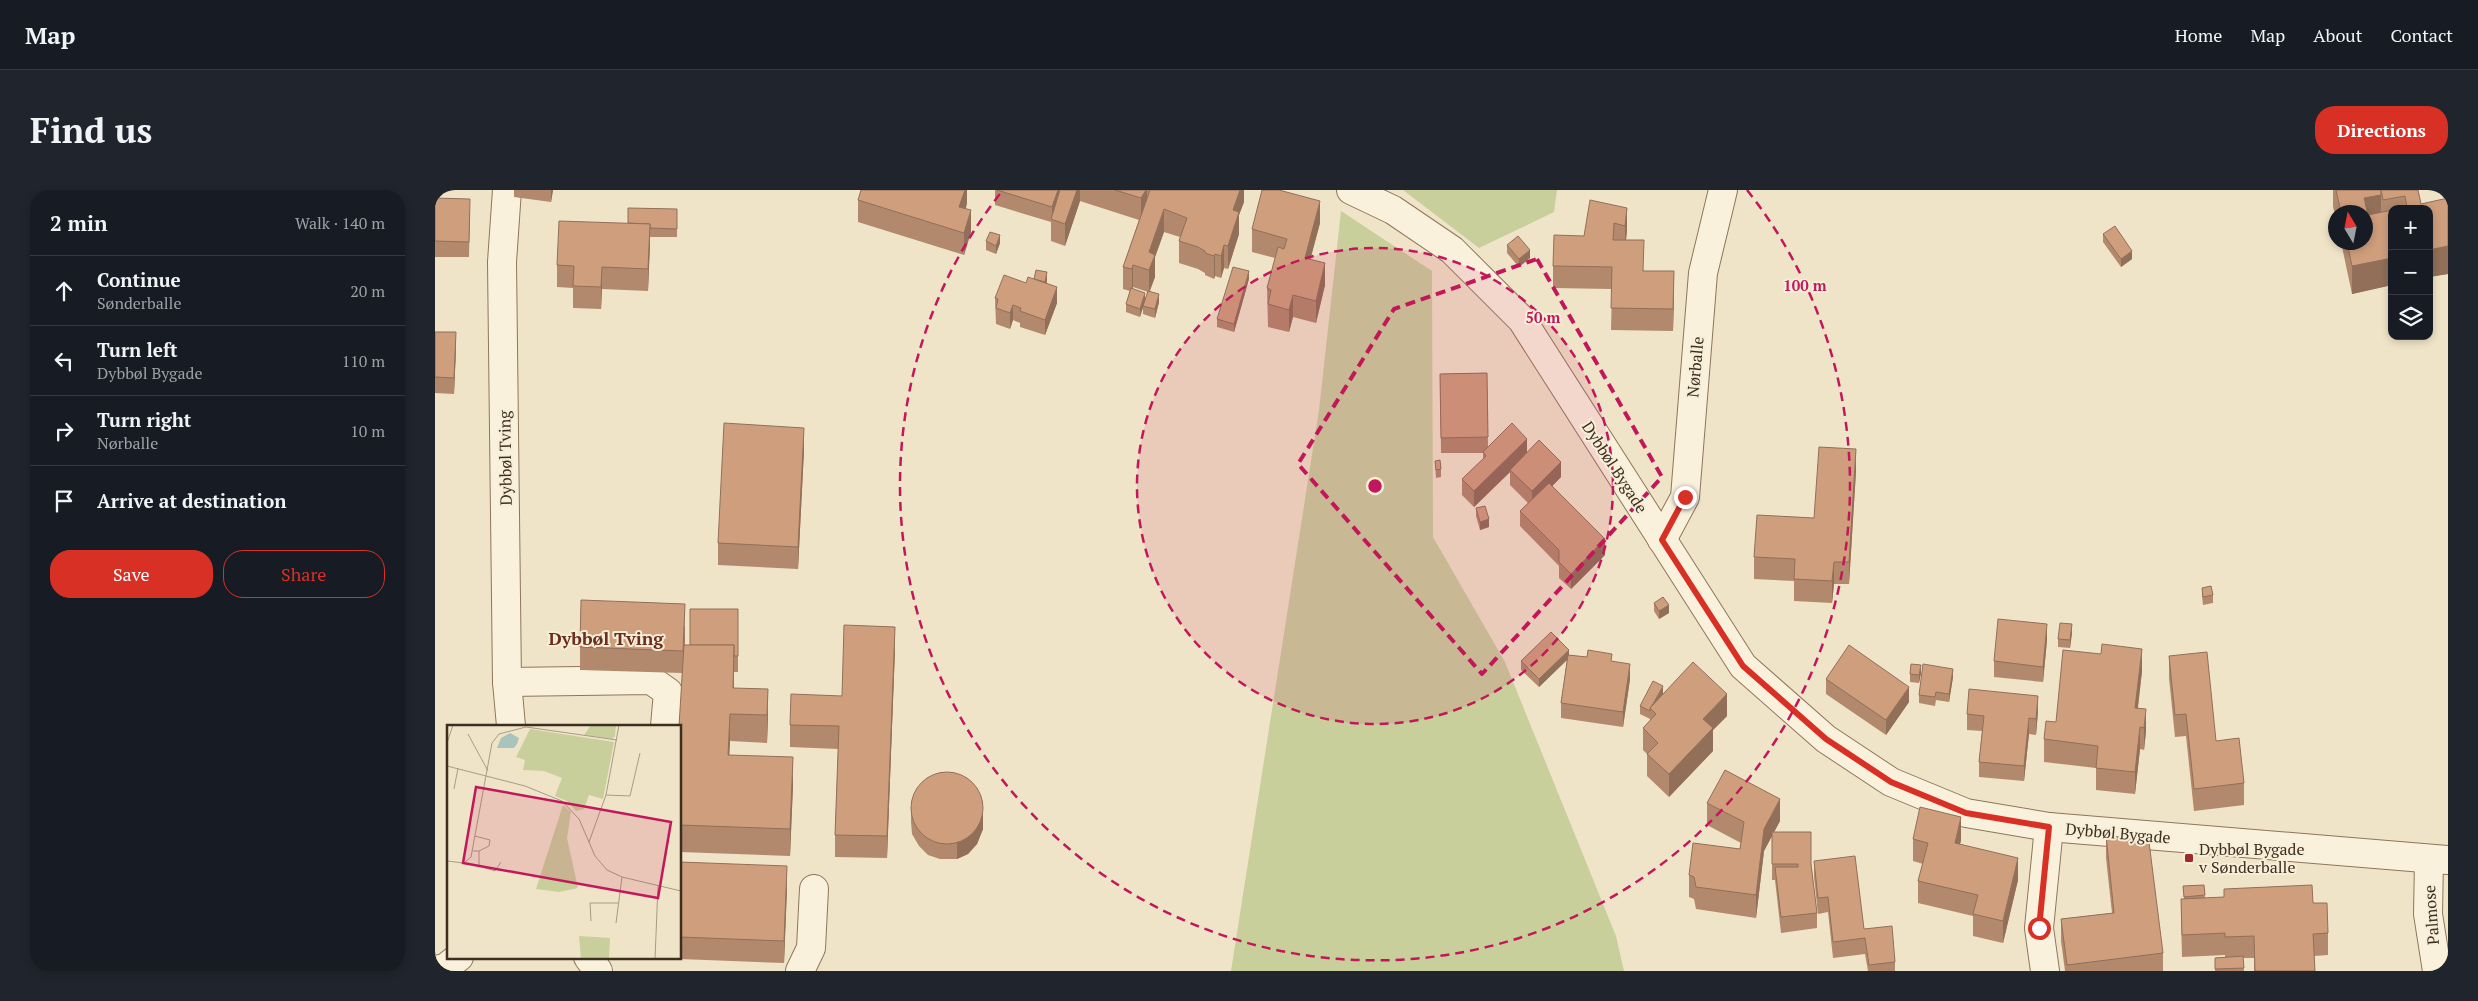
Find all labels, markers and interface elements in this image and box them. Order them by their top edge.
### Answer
text: Map [25,19,75,51]
text: Home [2175,23,2222,47]
text: Map [2250,23,2285,47]
text: About [2313,23,2362,47]
text: Contact [2390,23,2453,47]
button: Directions [2315,106,2448,154]
text: Find us [30,107,152,153]
north arrow [2328,205,2373,250]
map controls [2388,205,2433,340]
button: + [2388,205,2433,250]
text: 2 min [50,209,107,237]
text: Walk · 140 m [295,212,385,234]
button: − [2388,250,2433,295]
text: Continue [97,267,181,292]
text: 100 m [1783,275,1827,295]
icon: ahead [50,277,78,305]
text: 20 m [350,280,385,302]
text: Sønderballe [97,292,181,314]
button: layers [2388,295,2433,340]
text: 50 m [1526,307,1561,327]
street label: Nørballe [1681,336,1709,398]
text: Turn left [97,337,178,362]
icon: left [50,347,78,375]
text: 110 m [342,350,385,372]
text: Dybbøl Bygade [97,362,202,384]
text: Turn right [97,407,191,432]
street label: Dybbøl Tving [493,410,517,506]
icon: right [50,417,78,445]
street label: Dybbøl Bygade [1577,417,1653,517]
text: 10 m [350,420,385,442]
text: Nørballe [97,432,158,454]
centre of rings [1366,477,1384,495]
route end [1674,486,1697,509]
icon: arrive [50,487,78,515]
text: Arrive at destination [97,488,286,513]
button: Save [50,550,213,598]
button: Share [223,550,385,598]
district label: Dybbøl Tving [549,626,664,650]
inset map [447,725,681,958]
street label: Dybbøl Bygade [2065,817,2171,849]
place label: Dybbøl Bygade v Sønderballe [2198,838,2304,878]
marker: Dybbøl Bygade v Sønderballe [2183,852,2195,864]
street label: Palmose [2418,884,2444,946]
route start [2028,917,2051,940]

